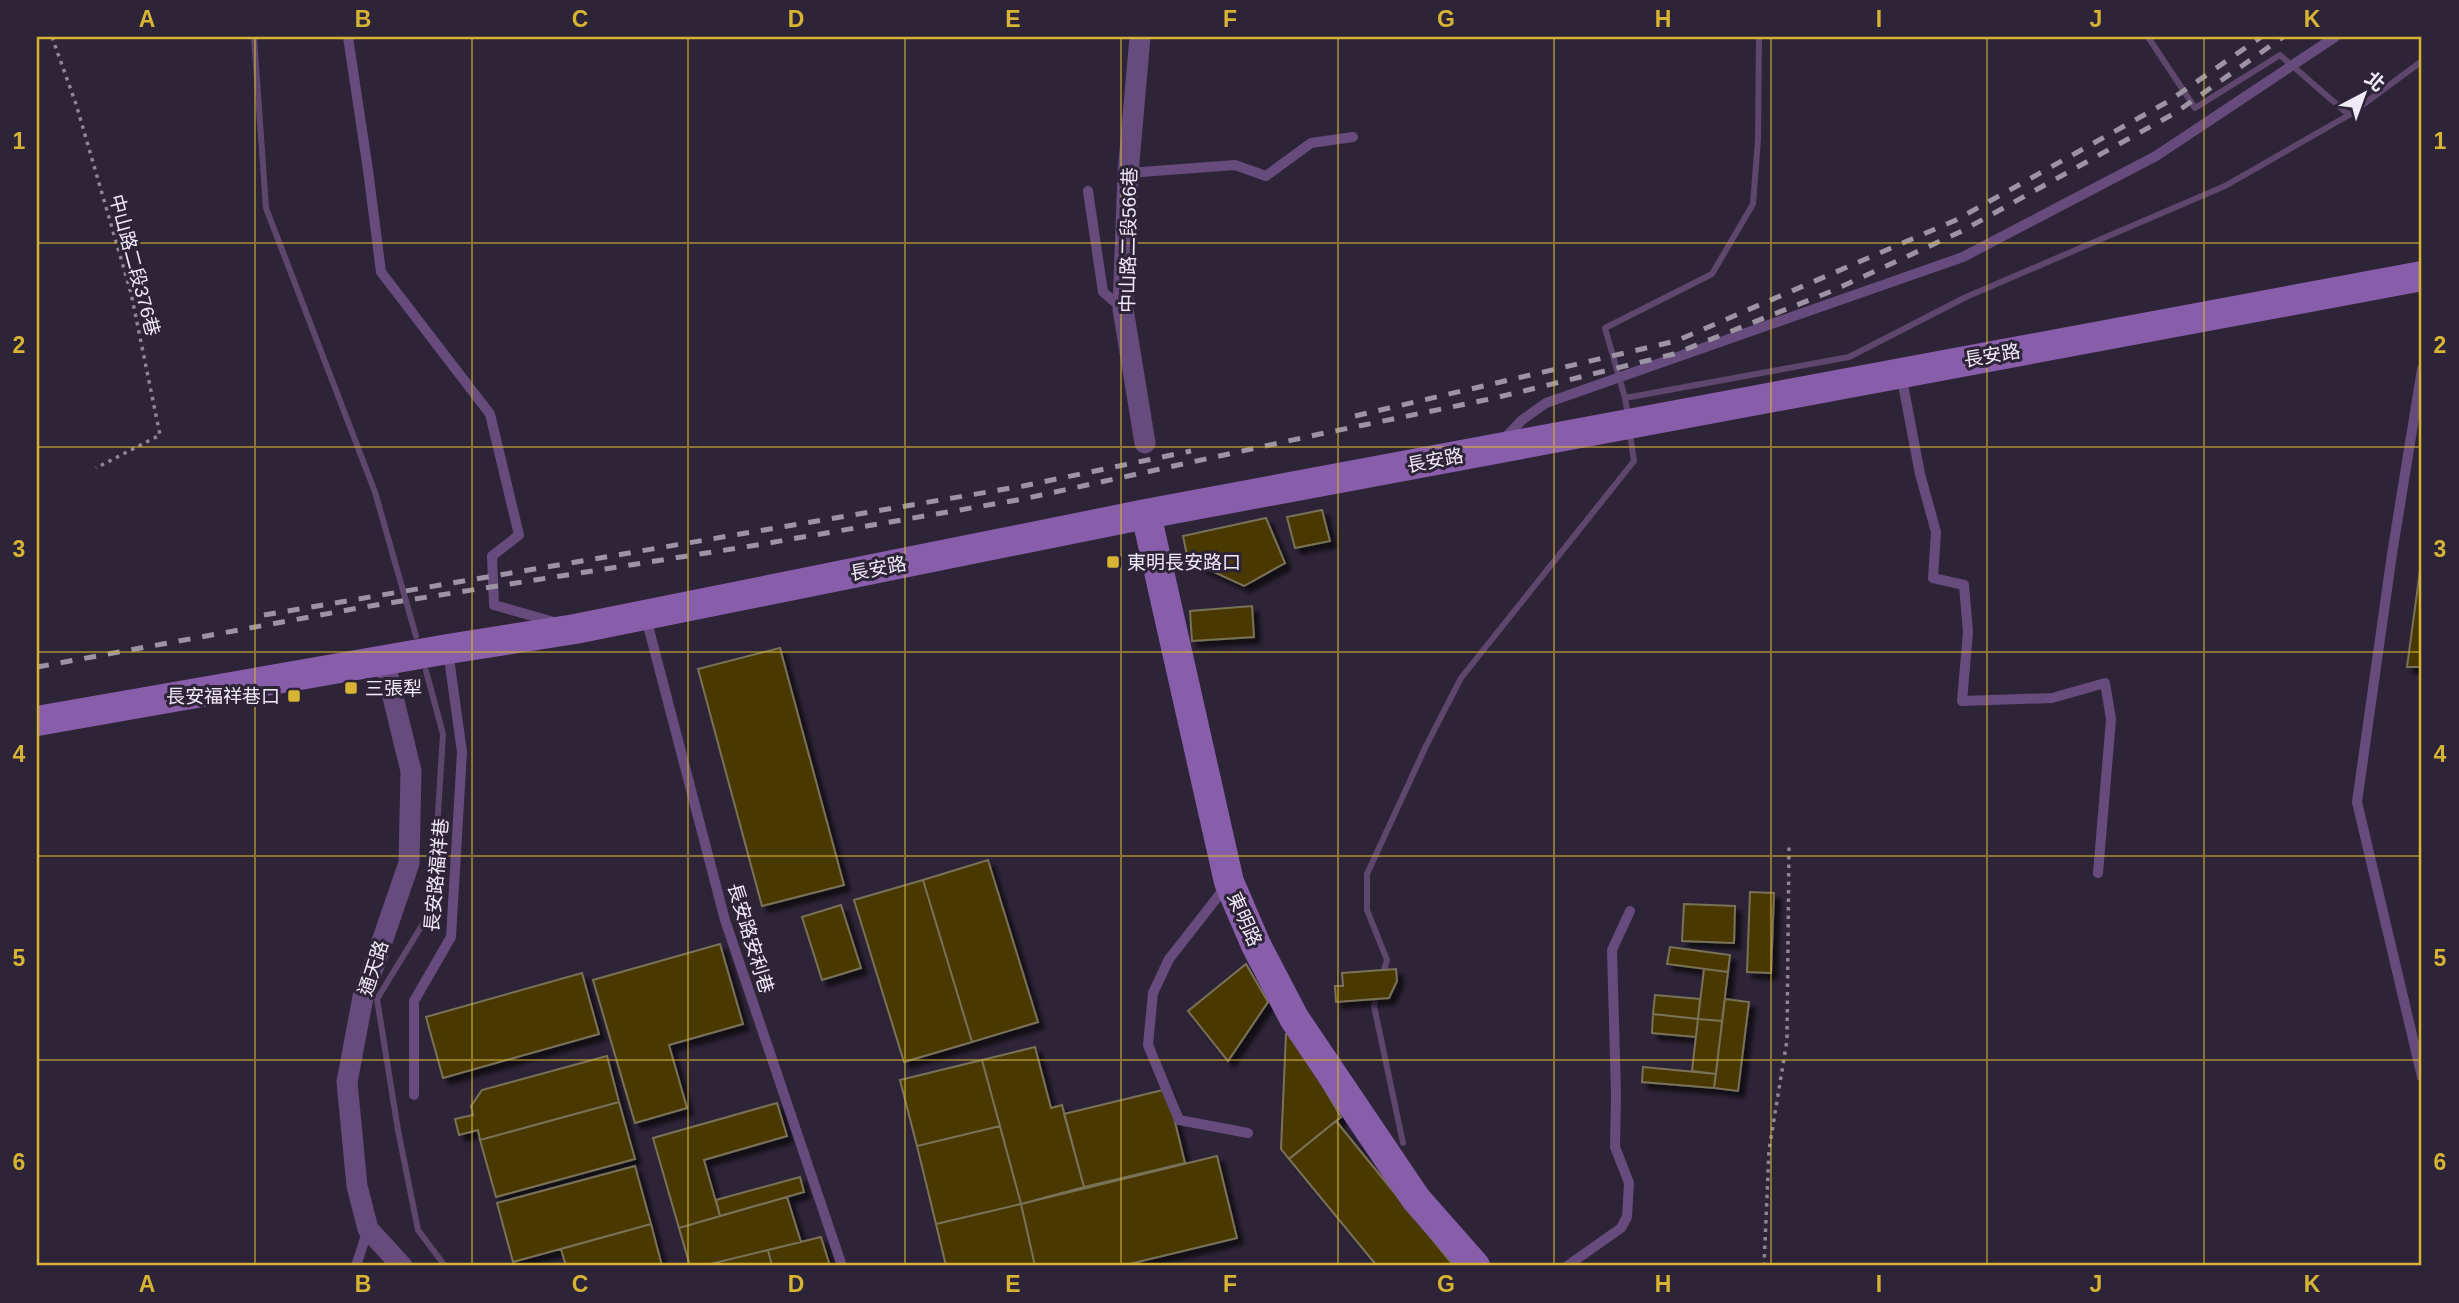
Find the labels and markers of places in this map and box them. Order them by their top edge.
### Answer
place label: 東明長安路口 [1127,552,1241,573]
marker: 東明長安路口 [1105,554,1121,570]
place label: 三張犁 [365,678,422,699]
marker: 三張犁 [343,680,359,696]
place label: 長安福祥巷口 [166,686,280,707]
marker: 長安福祥巷口 [286,688,302,704]

